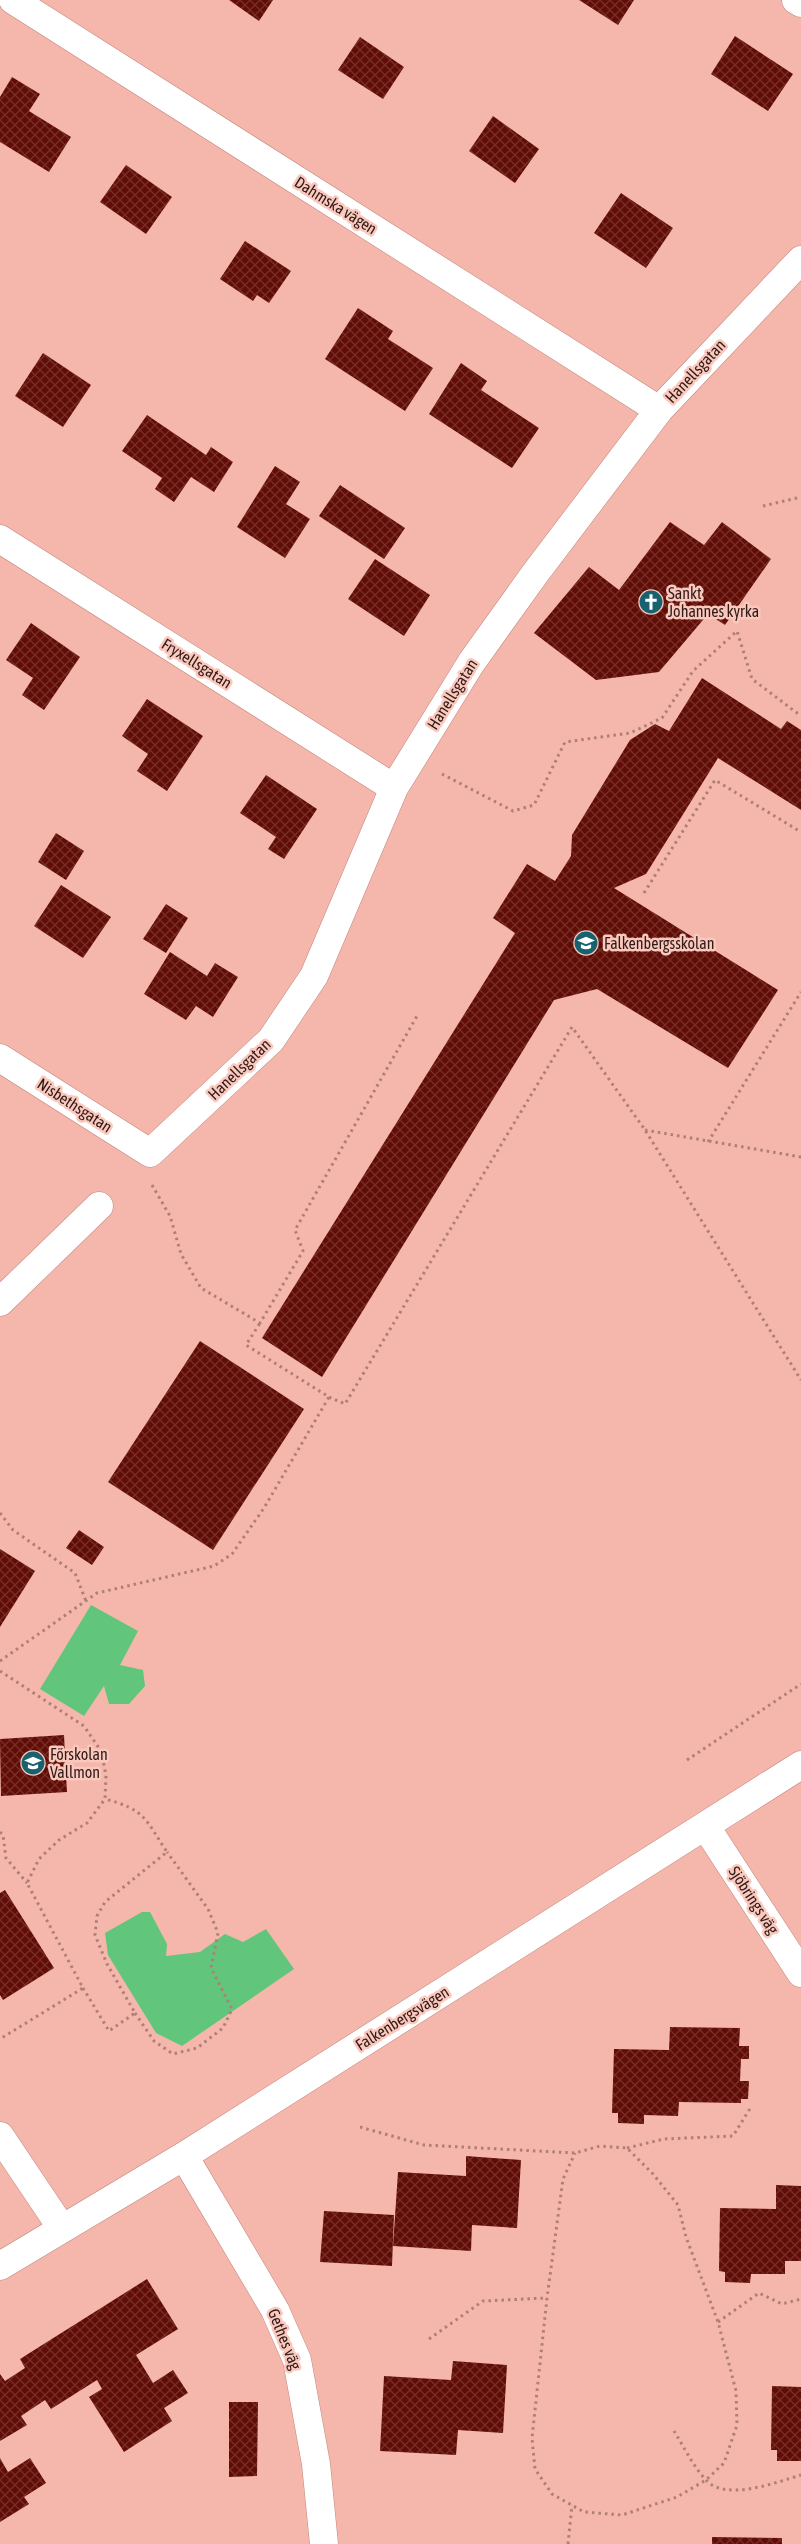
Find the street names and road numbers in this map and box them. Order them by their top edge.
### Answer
street label: Dahmska vägen [291,173,380,238]
street label: Hanellsgatan [661,336,729,407]
street label: Fryxellsgatan [158,634,235,692]
street label: Hanellsgatan [423,655,482,733]
street label: Hanellsgatan [204,1035,275,1104]
street label: Nisbethsgatan [34,1074,116,1137]
street label: Sjöbrings väg [725,1863,783,1938]
street label: Falkenbergsvägen [352,1982,453,2055]
street label: Gethes väg [264,2306,305,2373]

